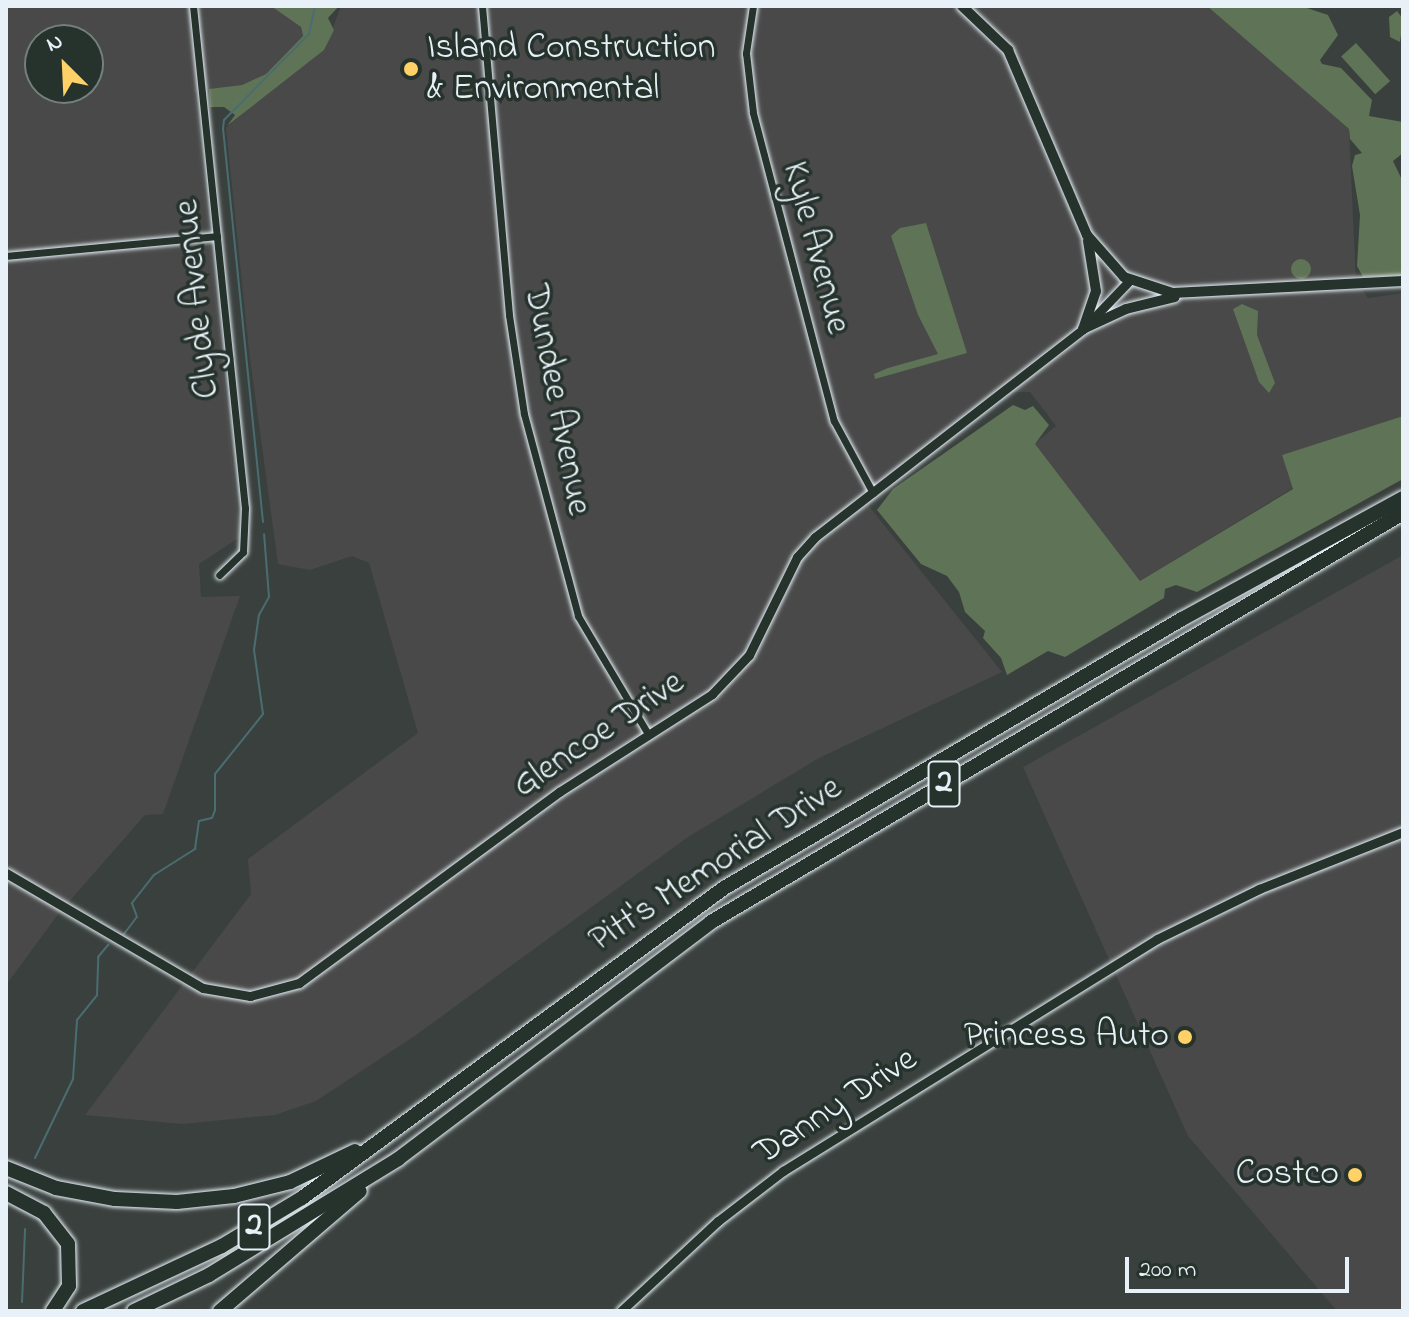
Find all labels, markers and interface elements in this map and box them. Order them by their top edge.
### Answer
north arrow [24,24,104,104]
text: N [42,26,68,62]
place label: Island Construction & Environmental [427,26,716,111]
marker: Island Construction & Environmental [402,60,420,78]
street label: Kyle Avenue [771,157,859,339]
street label: Clyde Avenue [166,197,230,401]
street label: Dundee Avenue [512,281,600,519]
street label: Glencoe Drive [505,662,693,808]
road number: 2 [926,754,962,814]
street label: Pitt's Memorial Drive [582,767,850,963]
place label: Princess Auto [964,1015,1169,1059]
marker: Princess Auto [1176,1028,1194,1046]
street label: Danny Drive [746,1038,926,1176]
place label: Costco [1235,1153,1339,1197]
marker: Costco [1346,1166,1364,1184]
road number: 2 [236,1197,272,1257]
scale bar [1129,1241,1353,1291]
text: 200 m [1139,1253,1196,1288]

